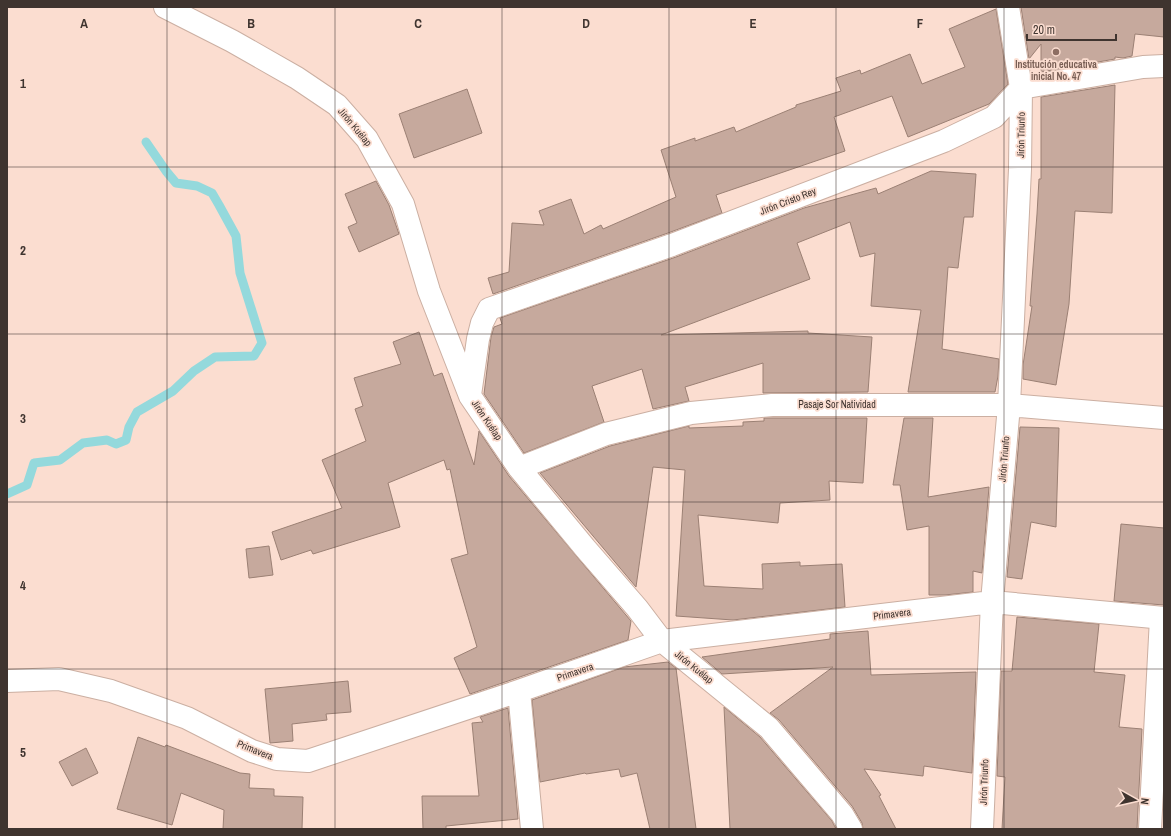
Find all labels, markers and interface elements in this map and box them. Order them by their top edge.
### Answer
text: A [80,15,88,32]
text: B [247,15,255,32]
text: C [414,15,422,32]
text: D [582,15,590,32]
text: E [749,15,757,32]
text: F [917,15,924,32]
scale bar [1027,16,1116,42]
text: 20 m [1033,22,1055,38]
marker: Institución educativa inicial No. 47 [1051,47,1061,57]
place label: Institución educativa inicial No. 47 [1015,58,1097,83]
text: 1 [20,75,26,92]
street label: Jirón Kuélap [335,105,375,149]
street label: Jirón Triunfo [1014,111,1028,158]
street label: Jirón Cristo Rey [758,184,819,218]
text: 2 [20,242,26,259]
street label: Jirón Kuélap [469,397,506,443]
street label: Pasaje Sor Natividad [798,398,876,411]
text: 3 [20,410,26,427]
street label: Jirón Triunfo [996,435,1013,483]
text: 4 [20,577,26,594]
street label: Primavera [872,605,912,623]
street label: Jirón Kuélap [672,647,716,687]
street label: Primavera [555,660,595,684]
street label: Primavera [235,737,275,763]
text: 5 [20,744,26,761]
street label: Jirón Triunfo [977,758,991,805]
north arrow [1115,780,1155,820]
text: N [1138,797,1152,806]

